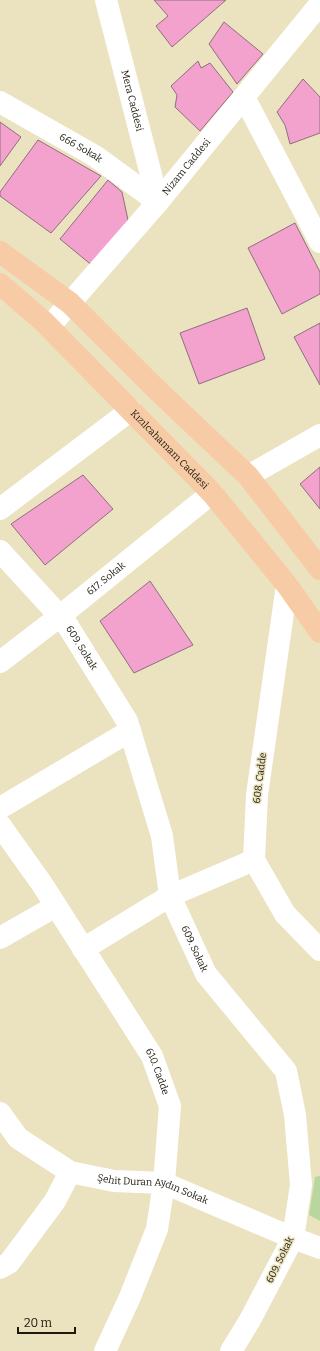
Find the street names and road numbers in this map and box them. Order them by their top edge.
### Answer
street label: Mera Caddesi [118,69,146,133]
street label: 666 Sokak [57,131,105,166]
street label: Nizam Caddesi [160,136,213,198]
street label: Kızılcahamam Caddesi [128,408,211,492]
street label: 617. Sokak [84,559,128,598]
street label: 609. Sokak [63,624,100,673]
street label: 608. Cadde [251,752,269,804]
street label: 609. Sokak [178,924,210,974]
street label: 610. Cadde [143,1046,171,1096]
street label: Şehit Duran Aydın Sokak [96,1172,210,1207]
street label: 609. Sokak [264,1235,296,1285]

